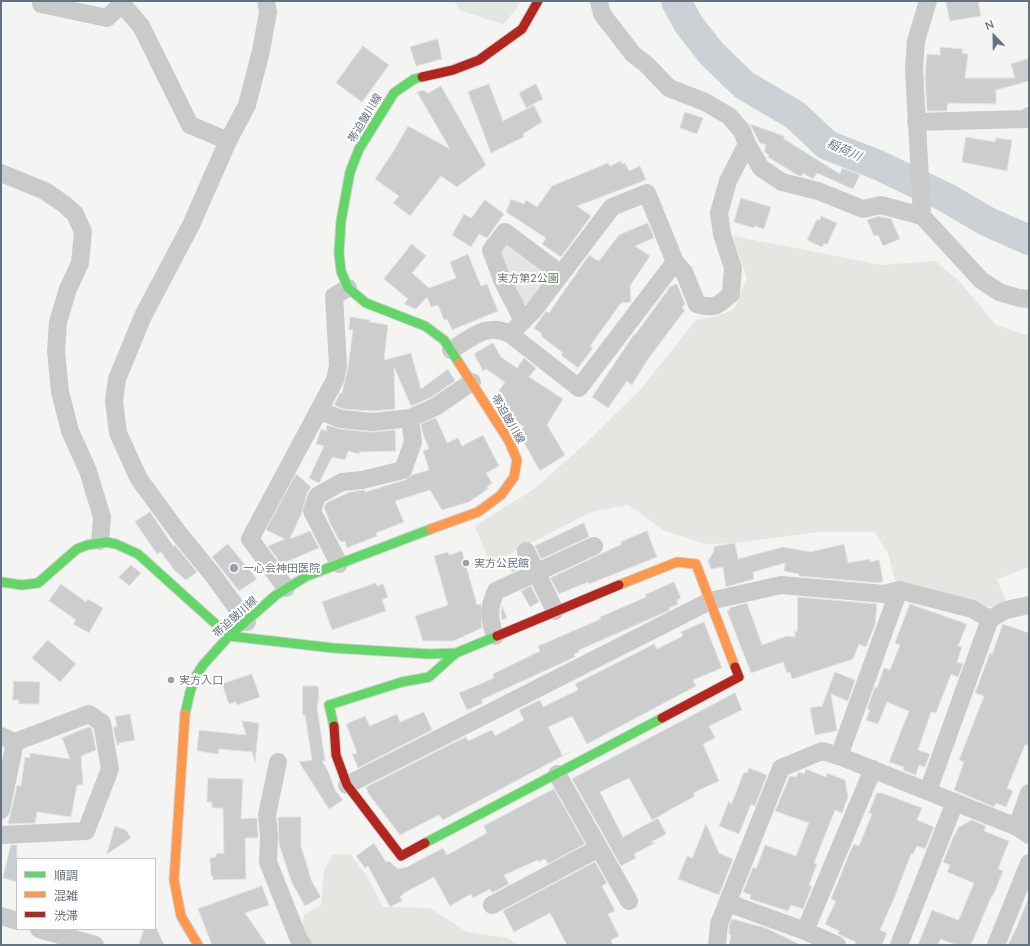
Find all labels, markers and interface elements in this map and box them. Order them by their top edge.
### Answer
north arrow [974,16,1014,56]
text: N [983,17,996,32]
street label: 帯迫皷川線 [345,91,385,145]
water label: 稲荷川 [825,136,863,164]
park label: 実方第2公園 [497,271,559,285]
street label: 帯迫皷川線 [489,392,527,446]
place label: 実方公民館 [474,556,529,570]
marker: 実方公民館 [461,558,471,568]
place label: 一心会神田医院 [243,561,320,575]
marker: 一心会神田医院 [228,562,240,574]
street label: 帯迫皷川線 [210,594,260,640]
place label: 実方入口 [179,673,223,687]
marker: 実方入口 [166,675,176,685]
legend [16,858,156,930]
text: 順調 [54,868,78,883]
text: 混雑 [54,888,78,903]
text: 渋滞 [54,908,78,923]

